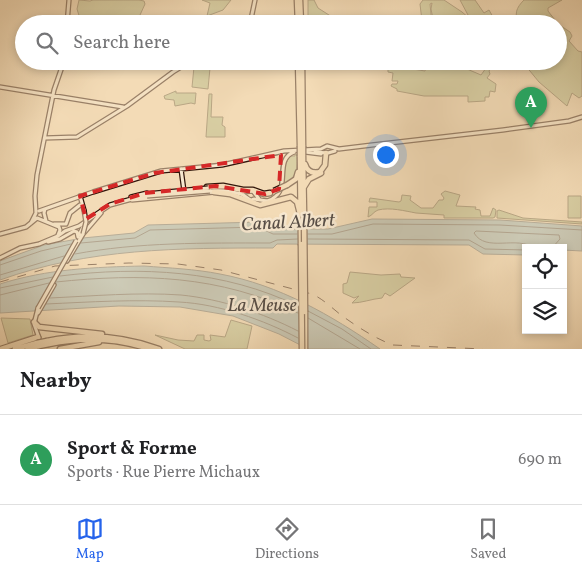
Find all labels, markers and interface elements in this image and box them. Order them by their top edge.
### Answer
search box [15,15,567,70]
icon: search [33,29,61,57]
text: Search here [73,30,170,56]
pin: A [515,87,547,128]
your location [373,142,399,168]
water label: Canal Albert [240,208,337,238]
map controls [522,244,567,334]
button: locate [522,244,567,289]
button: layers [522,289,567,334]
water label: La Meuse [227,293,297,319]
text: Nearby [20,367,91,396]
text: Sport & Forme [67,436,197,462]
text: A [30,449,42,471]
text: 690 m [518,449,562,471]
text: Sports · Rue Pierre Michaux [67,462,260,484]
tab: Map [76,515,104,564]
tab: Directions [255,515,319,564]
tab: Saved [470,515,506,564]

